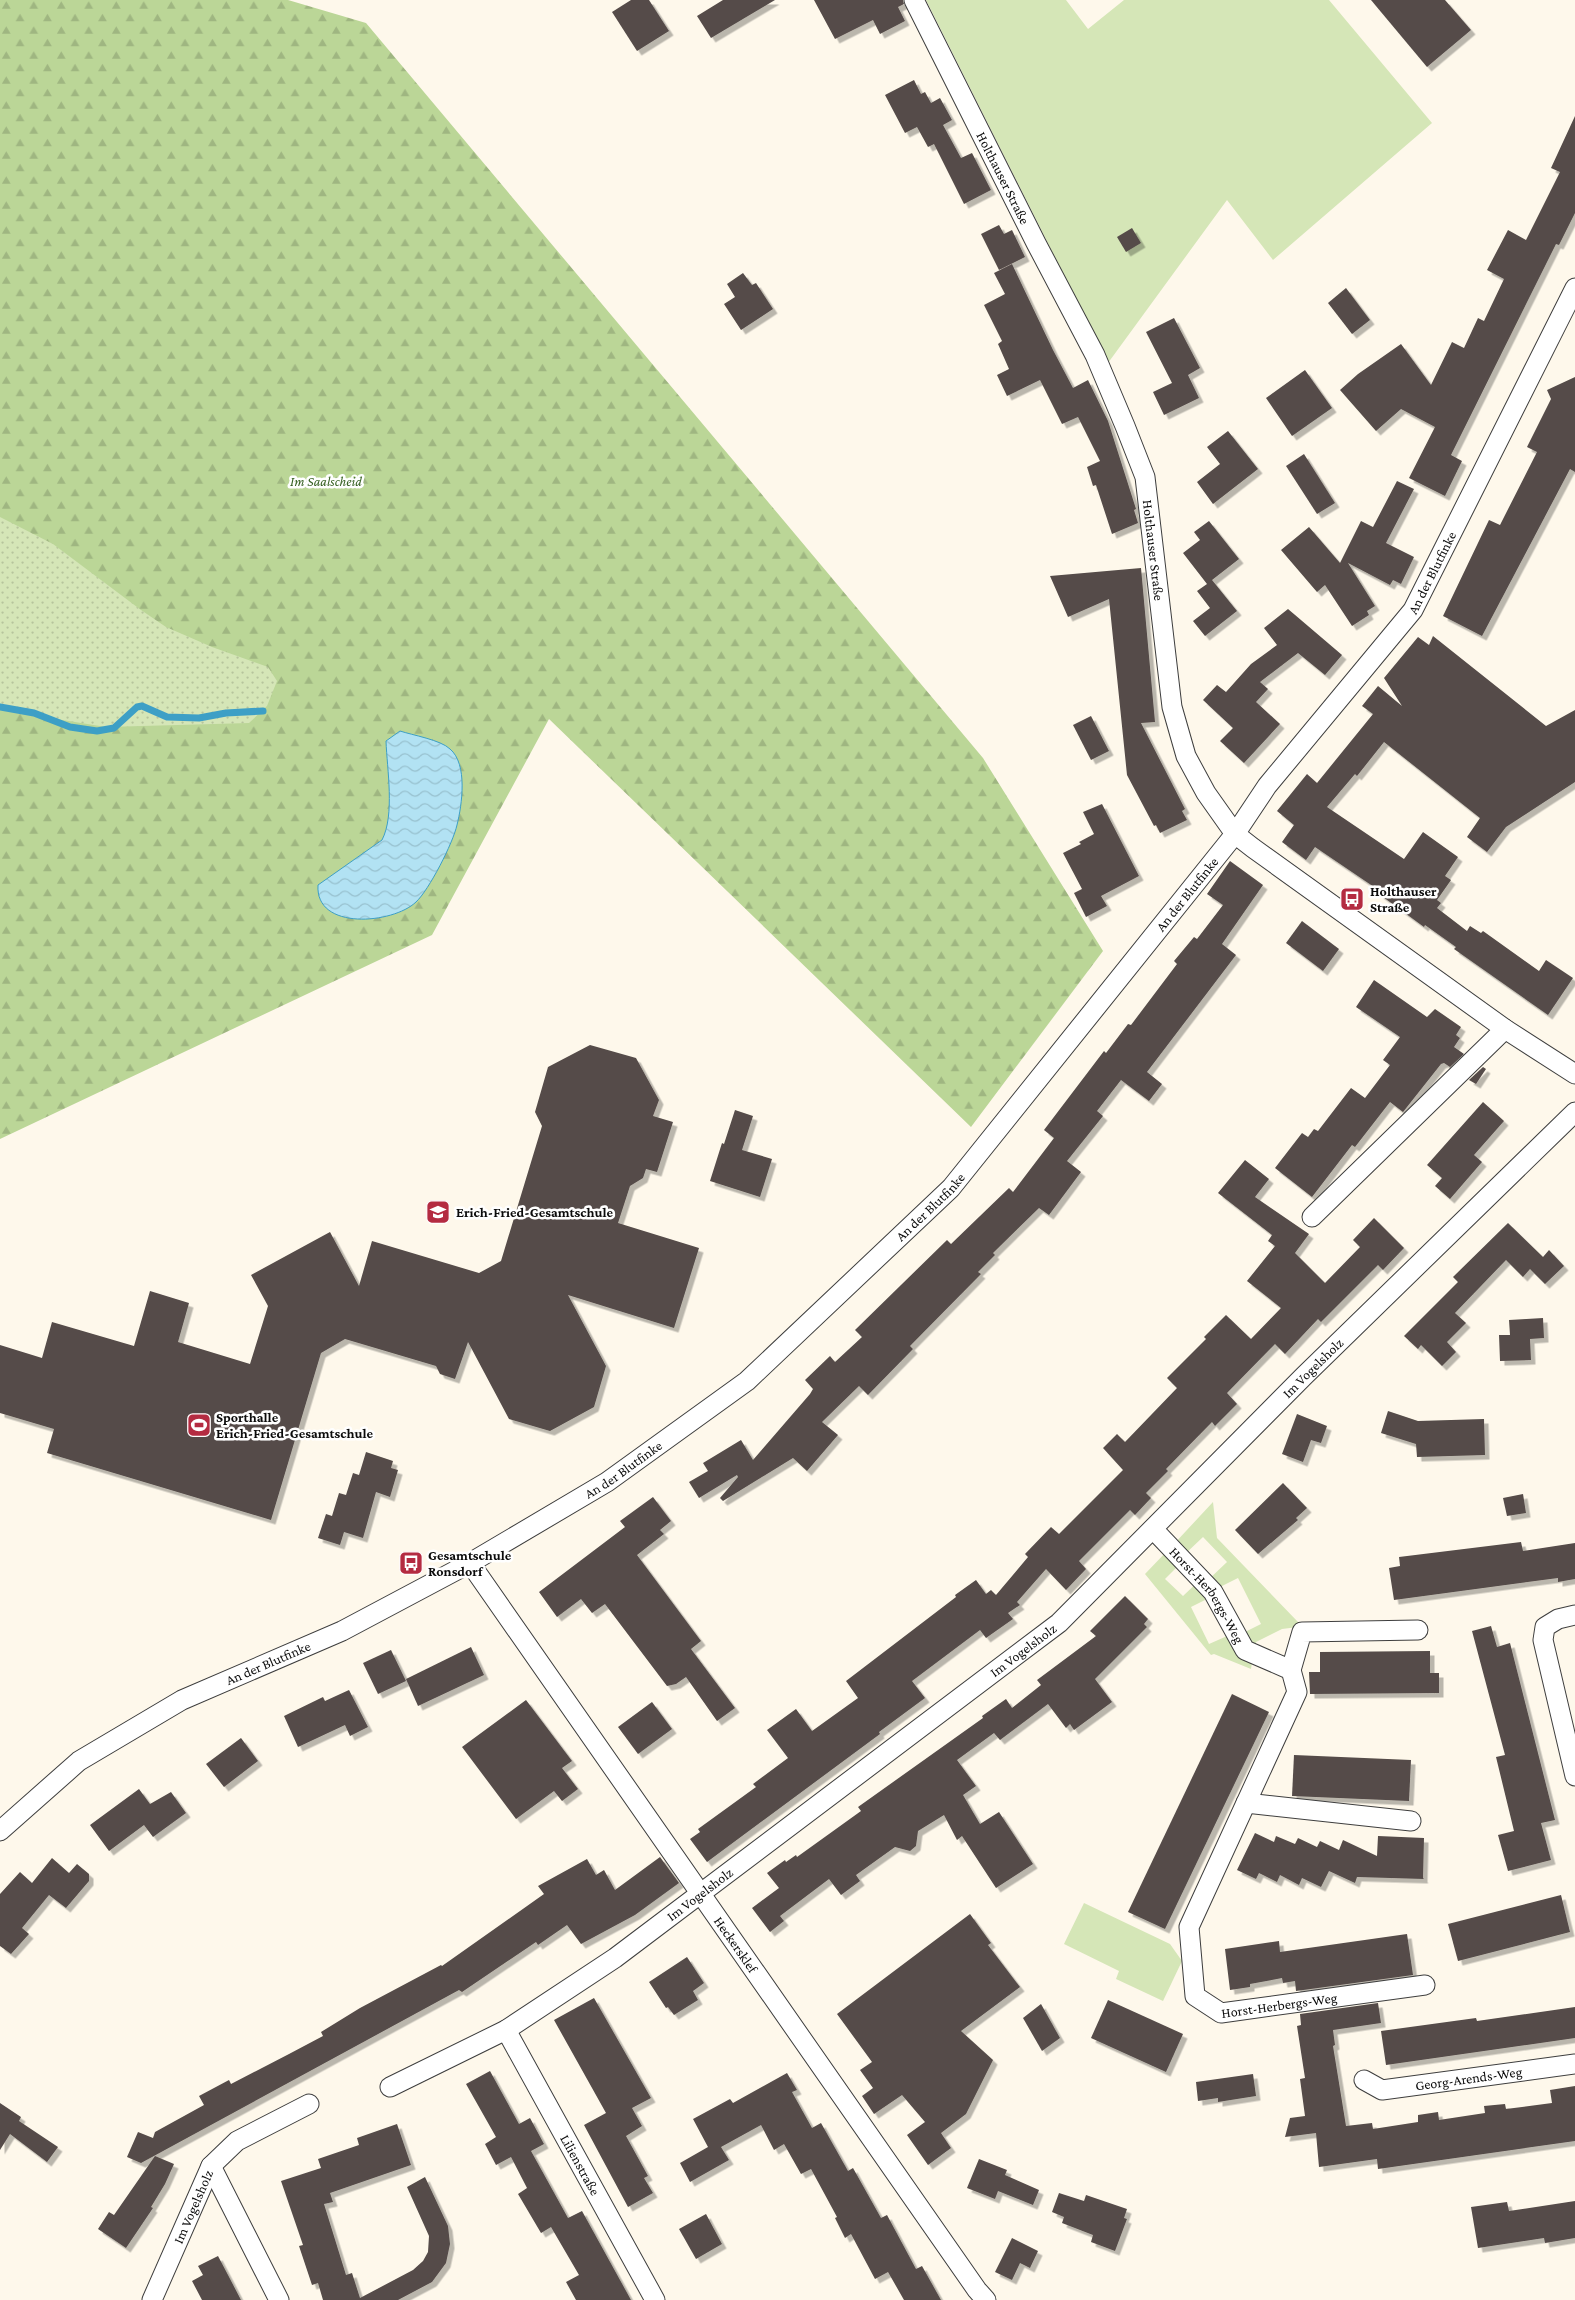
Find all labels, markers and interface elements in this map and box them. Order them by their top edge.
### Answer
street label: Holthauser Straße [973,129,1033,227]
park label: Im Saalscheid [290,473,362,489]
street label: Holthauser Straße [1140,499,1167,601]
street label: An der Blutfinke [1404,529,1459,617]
street label: An der Blutfinke [1152,854,1221,934]
place label: Holthauser Straße [1370,883,1437,915]
bus stop icon: Holthauser Straße [1339,886,1365,912]
street label: An der Blutfinke [892,1170,968,1244]
school or university icon: Erich-Fried-Gesamtschule [425,1199,451,1225]
place label: Erich-Fried-Gesamtschule [456,1204,613,1220]
street label: Im Vogelsholz [1279,1334,1346,1401]
place label: Sporthalle Erich-Fried-Gesamtschule [216,1409,373,1441]
sports icon: Sporthalle Erich-Fried-Gesamtschule [186,1412,212,1438]
street label: An der Blutfinke [582,1437,665,1502]
street label: Horst-Herbergs-Weg [1166,1543,1248,1646]
place label: Gesamtschule Ronsdorf [428,1547,512,1579]
bus stop icon: Gesamtschule Ronsdorf [398,1550,424,1576]
street label: Im Vogelsholz [987,1620,1059,1680]
street label: An der Blutfinke [223,1638,313,1688]
street label: Im Vogelsholz [663,1864,736,1924]
street label: Heckersklef [711,1913,762,1976]
street label: Horst-Herbergs-Weg [1220,1989,1338,2021]
street label: Georg-Arends-Weg [1414,2063,1523,2093]
street label: Lilienstraße [557,2132,604,2198]
street label: Im Vogelsholz [170,2167,216,2246]

